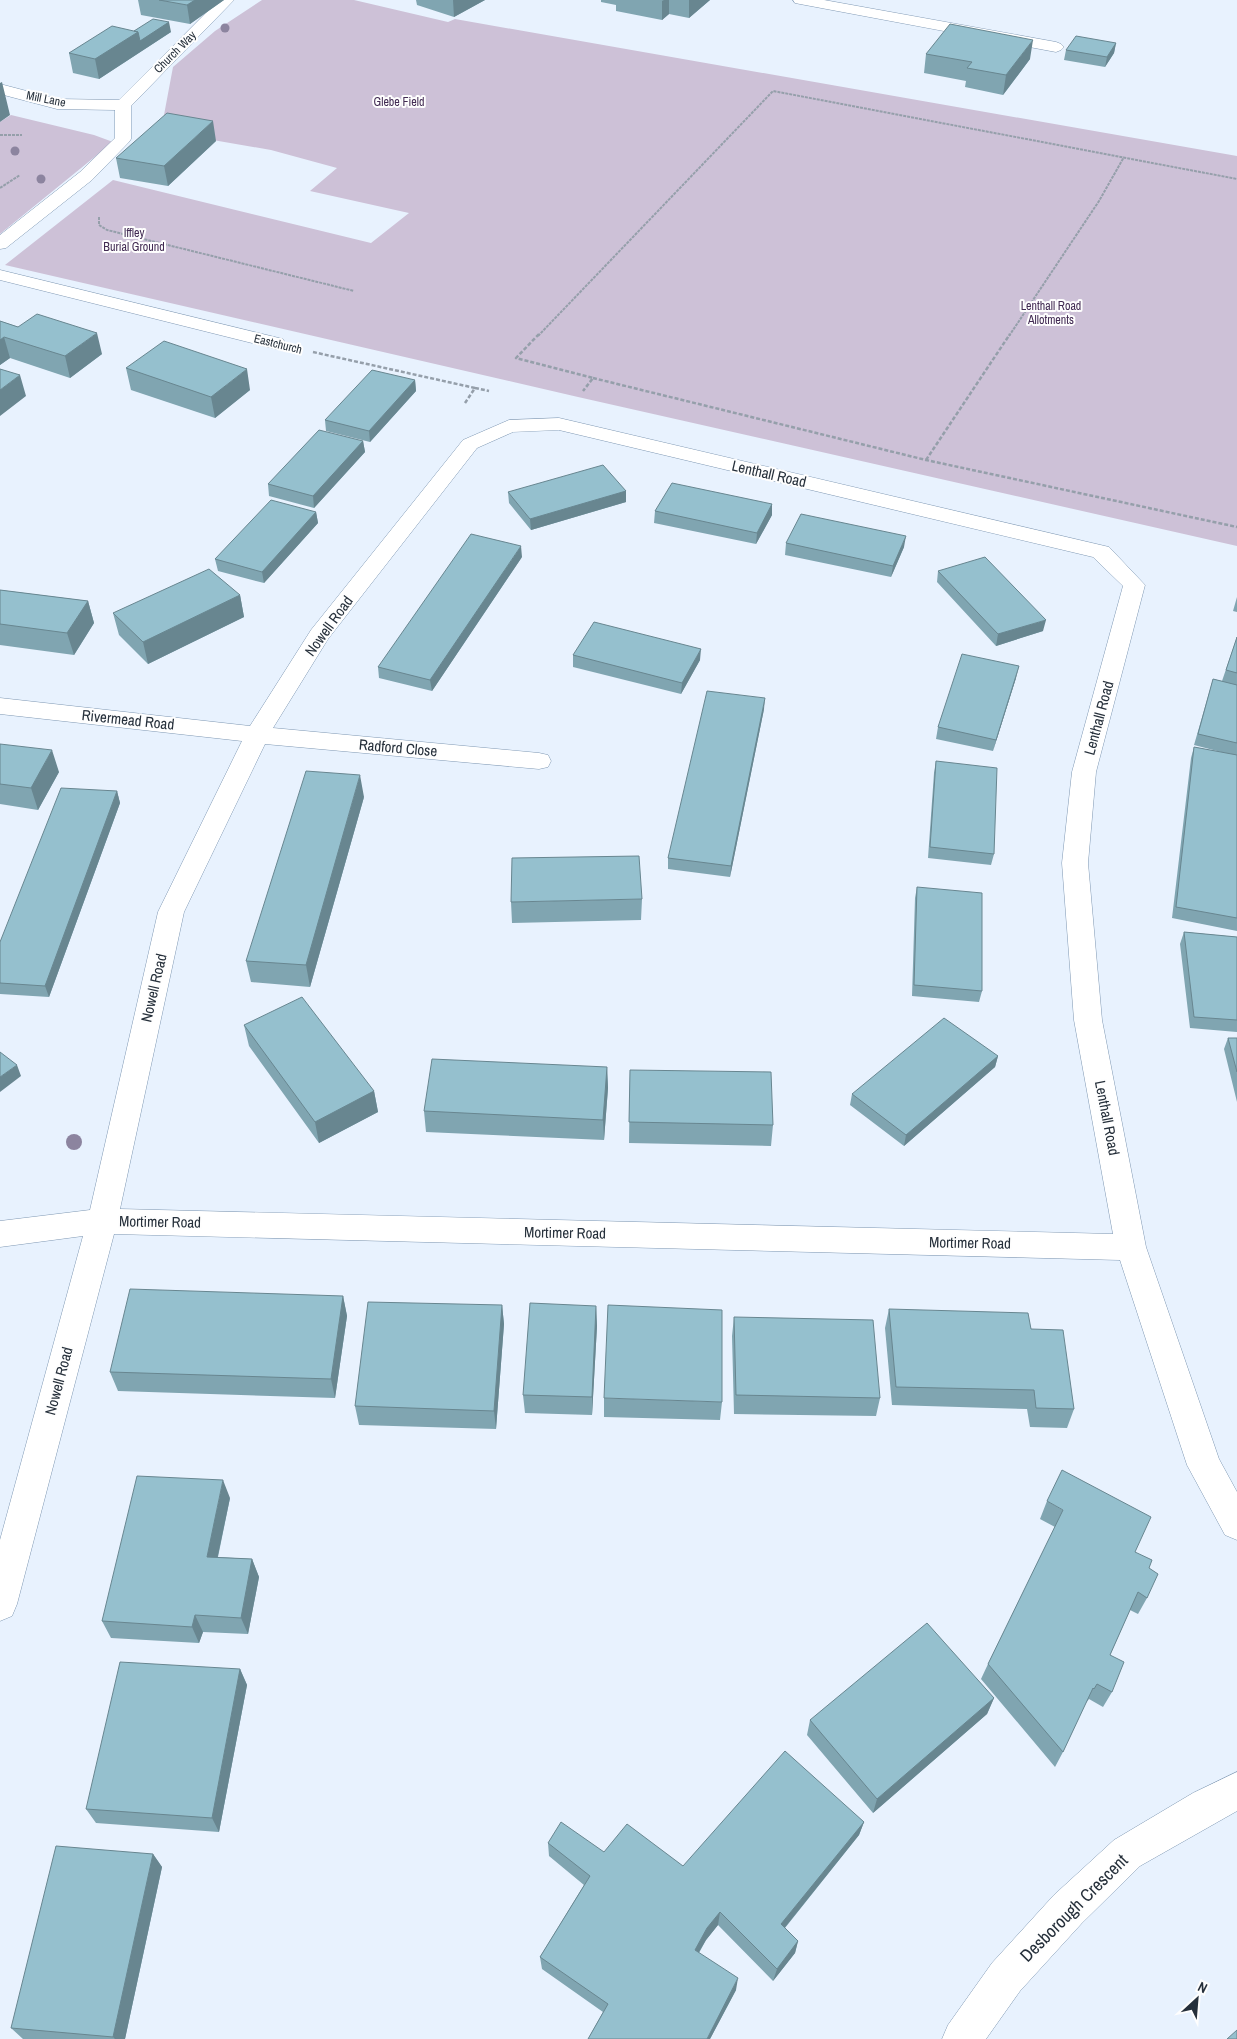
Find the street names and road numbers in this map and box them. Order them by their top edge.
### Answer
street label: Church Way [150,27,200,77]
street label: Mill Lane [25,87,67,111]
street label: Eastchurch [252,330,304,358]
street label: Lenthall Road [730,455,808,492]
street label: Nowell Road [300,591,358,660]
street label: Lenthall Road [1079,678,1118,757]
street label: Rivermead Road [81,704,175,735]
street label: Radford Close [358,734,438,761]
street label: Nowell Road [135,952,172,1024]
street label: Lenthall Road [1090,1079,1125,1157]
street label: Mortimer Road [119,1210,201,1233]
street label: Mortimer Road [524,1221,606,1244]
street label: Mortimer Road [929,1231,1011,1254]
street label: Nowell Road [39,1344,78,1417]
street label: Desborough Crescent [1014,1848,1133,1967]

